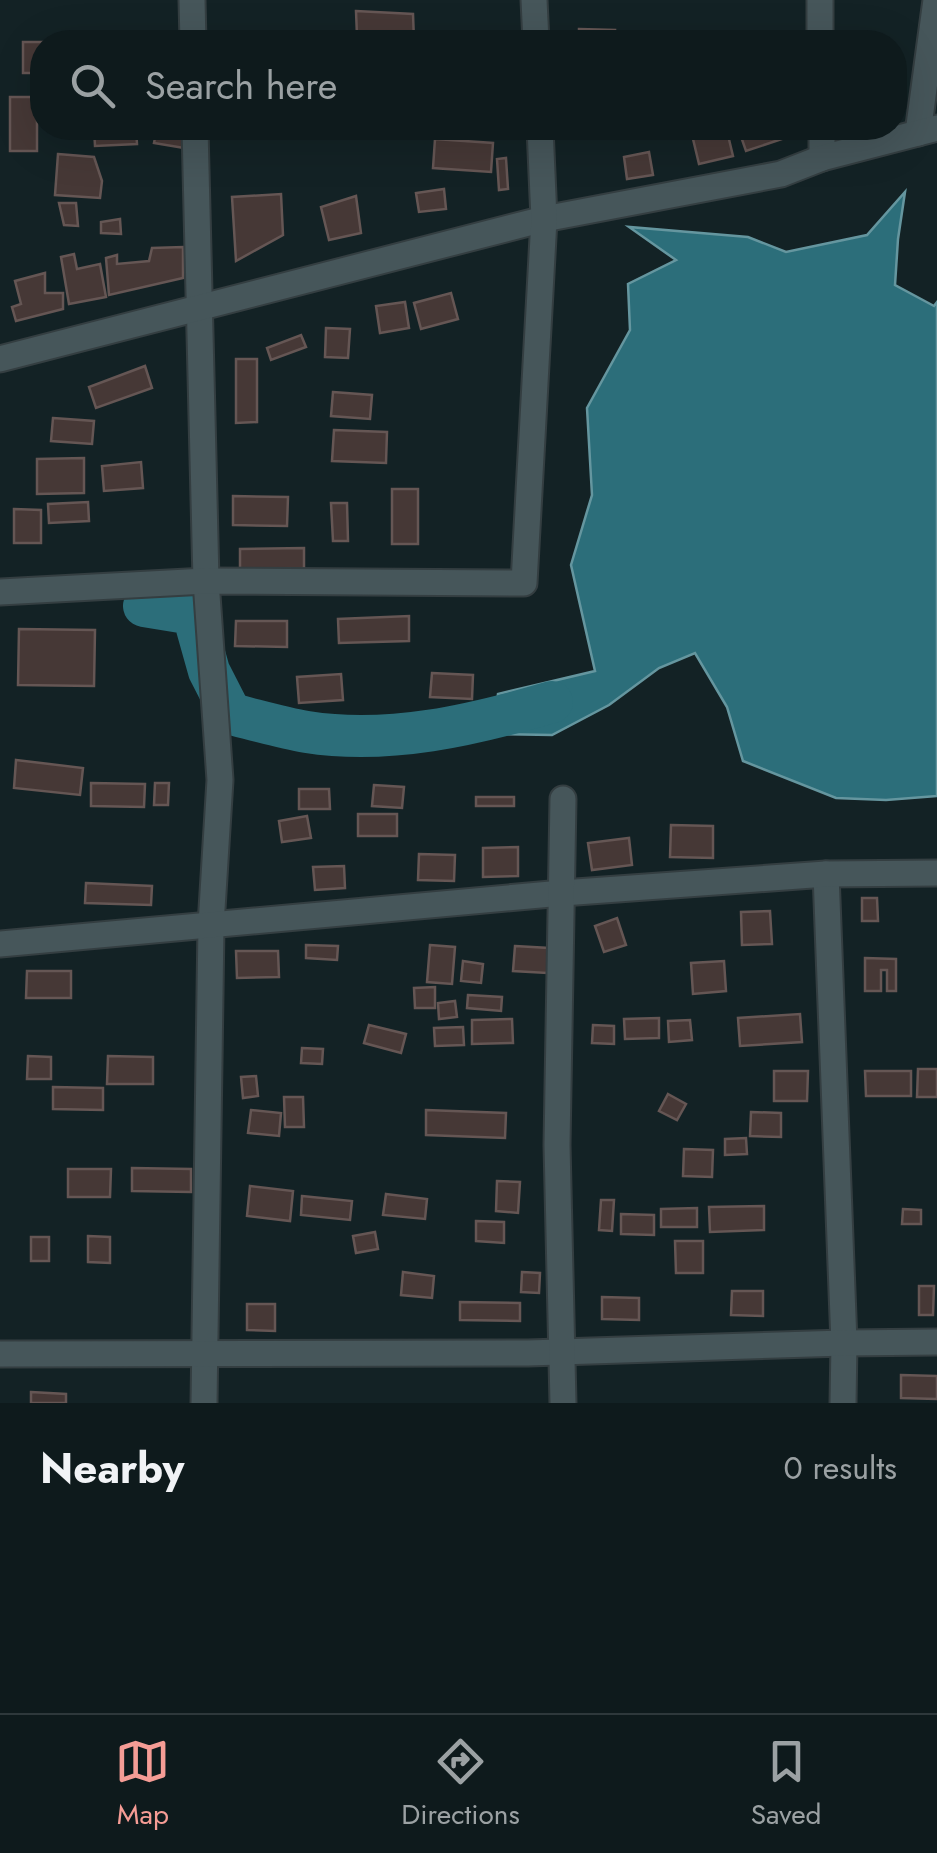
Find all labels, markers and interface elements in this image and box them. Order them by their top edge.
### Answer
search box [30,30,907,140]
icon: search [65,58,120,113]
text: Search here [145,58,337,113]
text: Nearby [40,1438,184,1499]
text: 0 results [784,1445,897,1491]
tab: Map [115,1734,170,1835]
tab: Directions [401,1734,520,1835]
tab: Saved [751,1734,822,1835]

